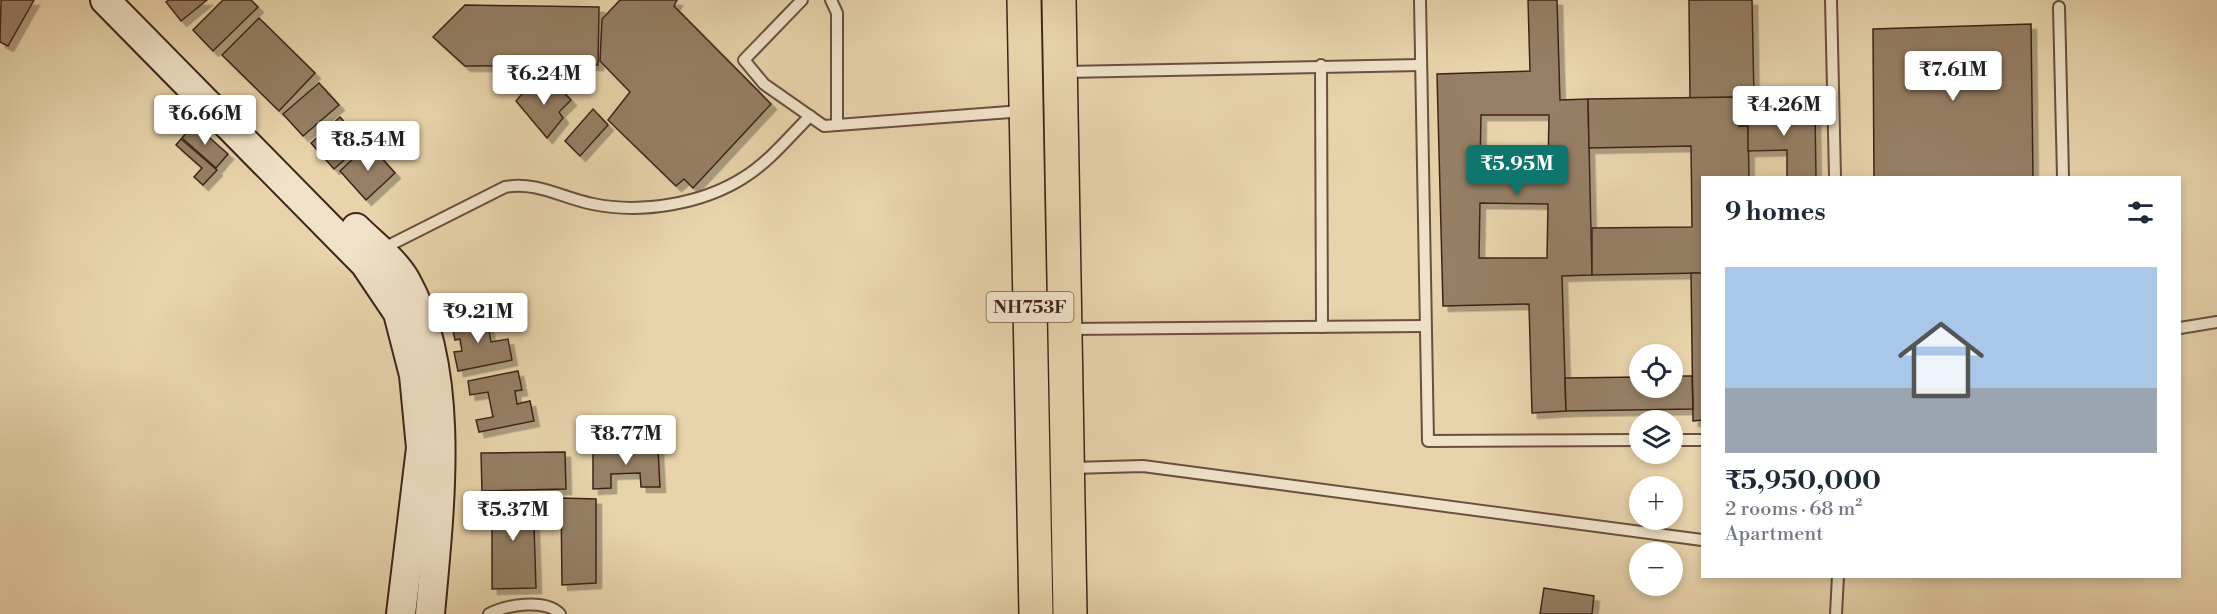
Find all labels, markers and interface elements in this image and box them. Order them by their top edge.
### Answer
pin: ₹7.61M [1904,51,2002,102]
pin: ₹6.24M [495,55,593,106]
text: ₹7.61M [1919,58,1987,83]
text: ₹6.24M [507,62,581,87]
pin: ₹4.26M [1735,86,1833,137]
text: ₹4.26M [1747,93,1821,118]
pin: ₹6.66M [156,95,254,146]
text: ₹6.66M [168,102,242,127]
pin: ₹8.54M [319,121,417,172]
text: ₹8.54M [331,128,405,153]
pin: ₹5.95M [1468,145,1566,196]
text: ₹5.95M [1480,152,1554,177]
text: 9 homes [1725,196,1826,228]
icon: filters [2124,196,2157,229]
road number: NH753F [986,292,1074,322]
pin: ₹9.21M [429,293,527,344]
text: ₹9.21M [442,300,514,325]
icon: home [1887,306,1995,414]
map controls [1629,344,1683,596]
button: locate [1629,344,1683,398]
button: layers [1629,410,1683,464]
pin: ₹8.77M [577,415,675,466]
text: ₹8.77M [590,422,662,447]
text: ₹5,950,000 [1725,465,1881,497]
button: + [1629,476,1683,530]
pin: ₹5.37M [464,491,562,542]
text: 2 rooms · 68 m² [1725,497,1862,522]
text: ₹5.37M [477,498,549,523]
text: Apartment [1725,522,1823,547]
button: − [1629,542,1683,596]

